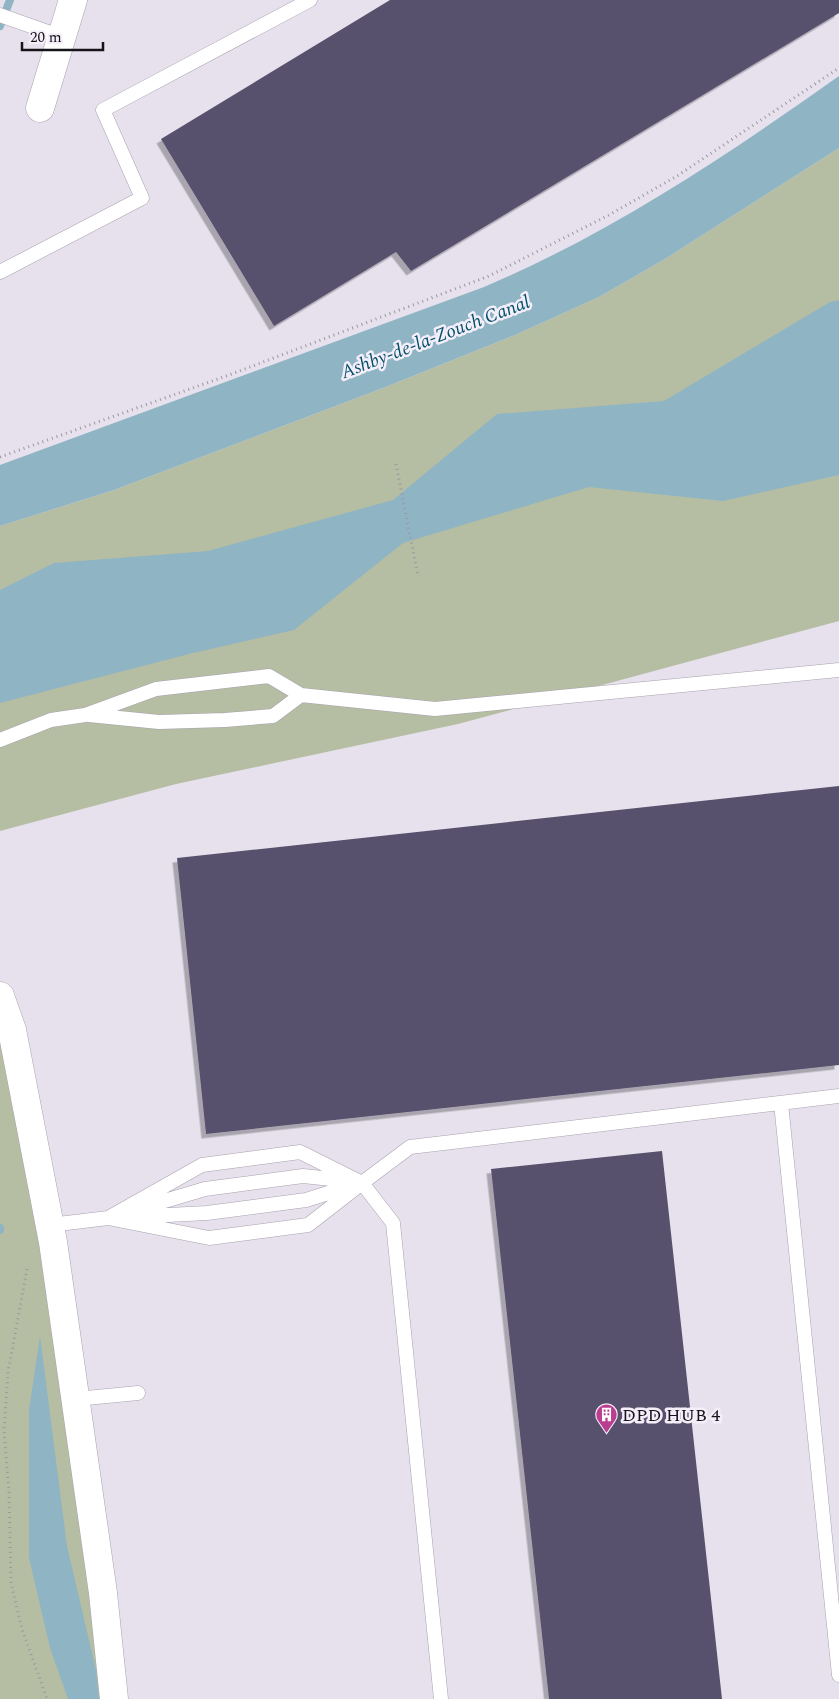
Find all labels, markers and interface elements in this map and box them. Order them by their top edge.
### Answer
scale bar [22,20,104,52]
text: 20 m [30,26,62,49]
water label: Ashby-de-la-Zouch Canal [336,288,534,387]
place label: DPD HUB 4 [622,1402,720,1429]
building icon: DPD HUB 4 [594,1403,618,1434]

